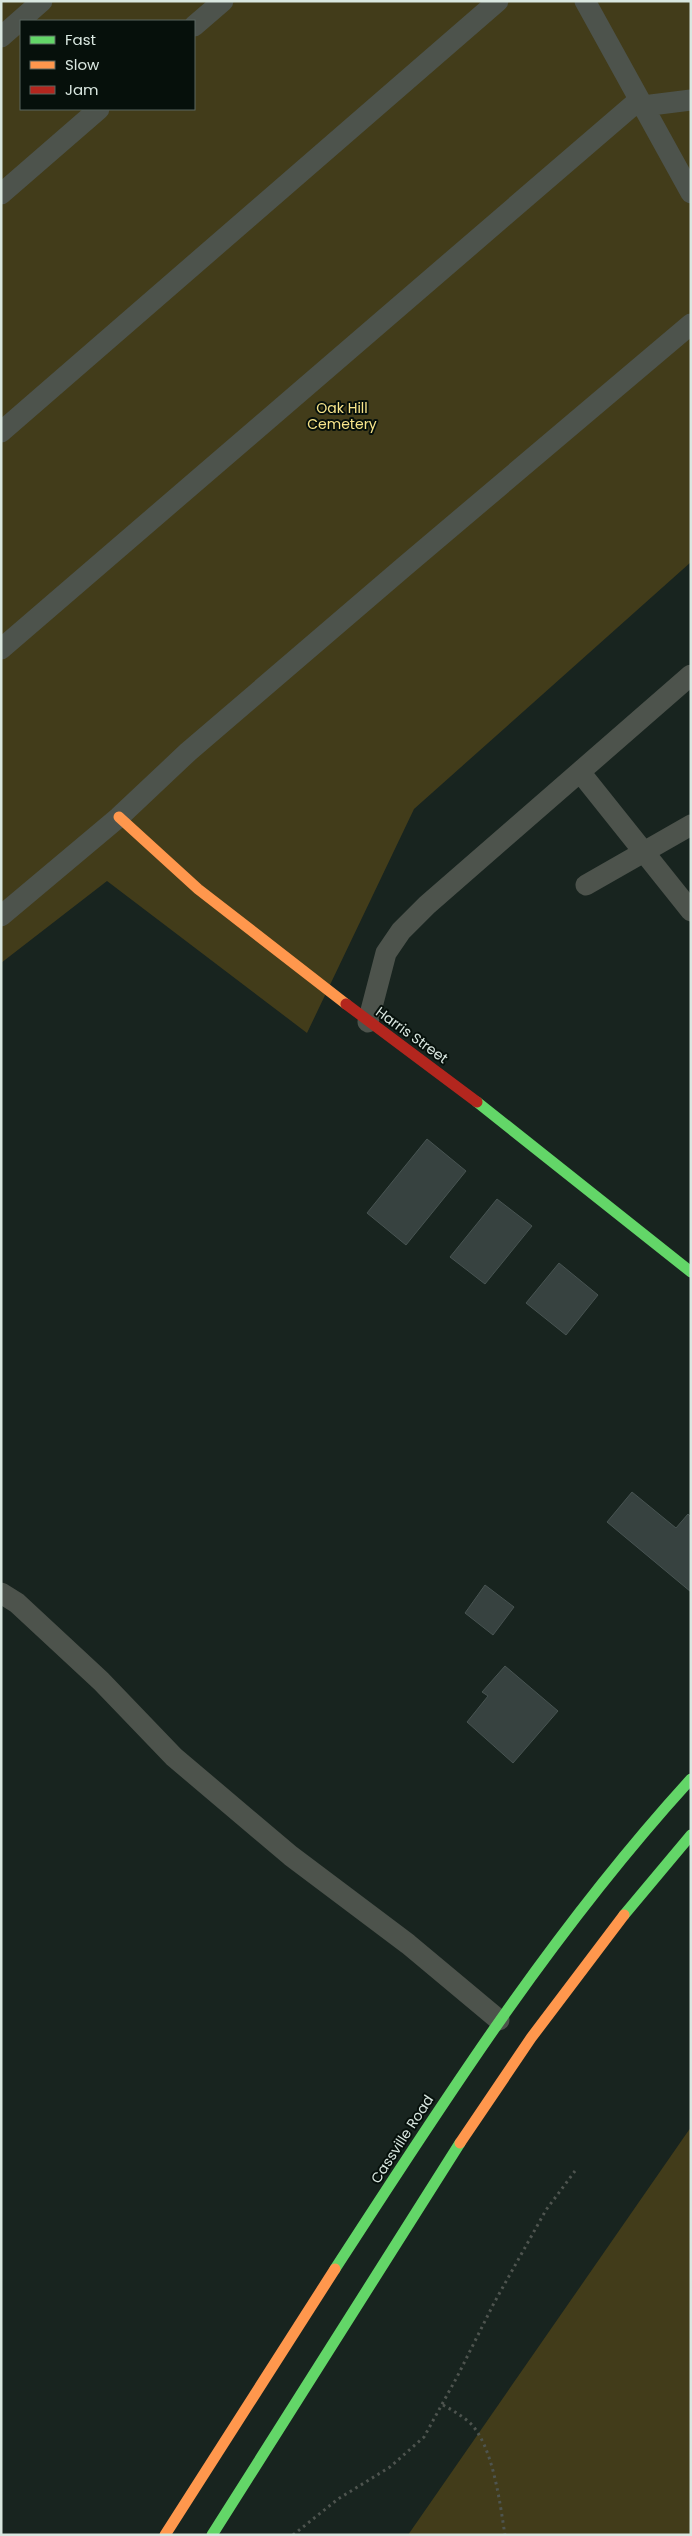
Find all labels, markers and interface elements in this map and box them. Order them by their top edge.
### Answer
legend [20,20,195,110]
text: Fast [65,29,96,50]
text: Slow [65,54,100,75]
text: Jam [65,79,99,100]
park label: Oak Hill Cemetery [307,398,377,434]
street label: Harris Street [372,1002,452,1068]
street label: Cassville Road [366,2091,438,2187]

